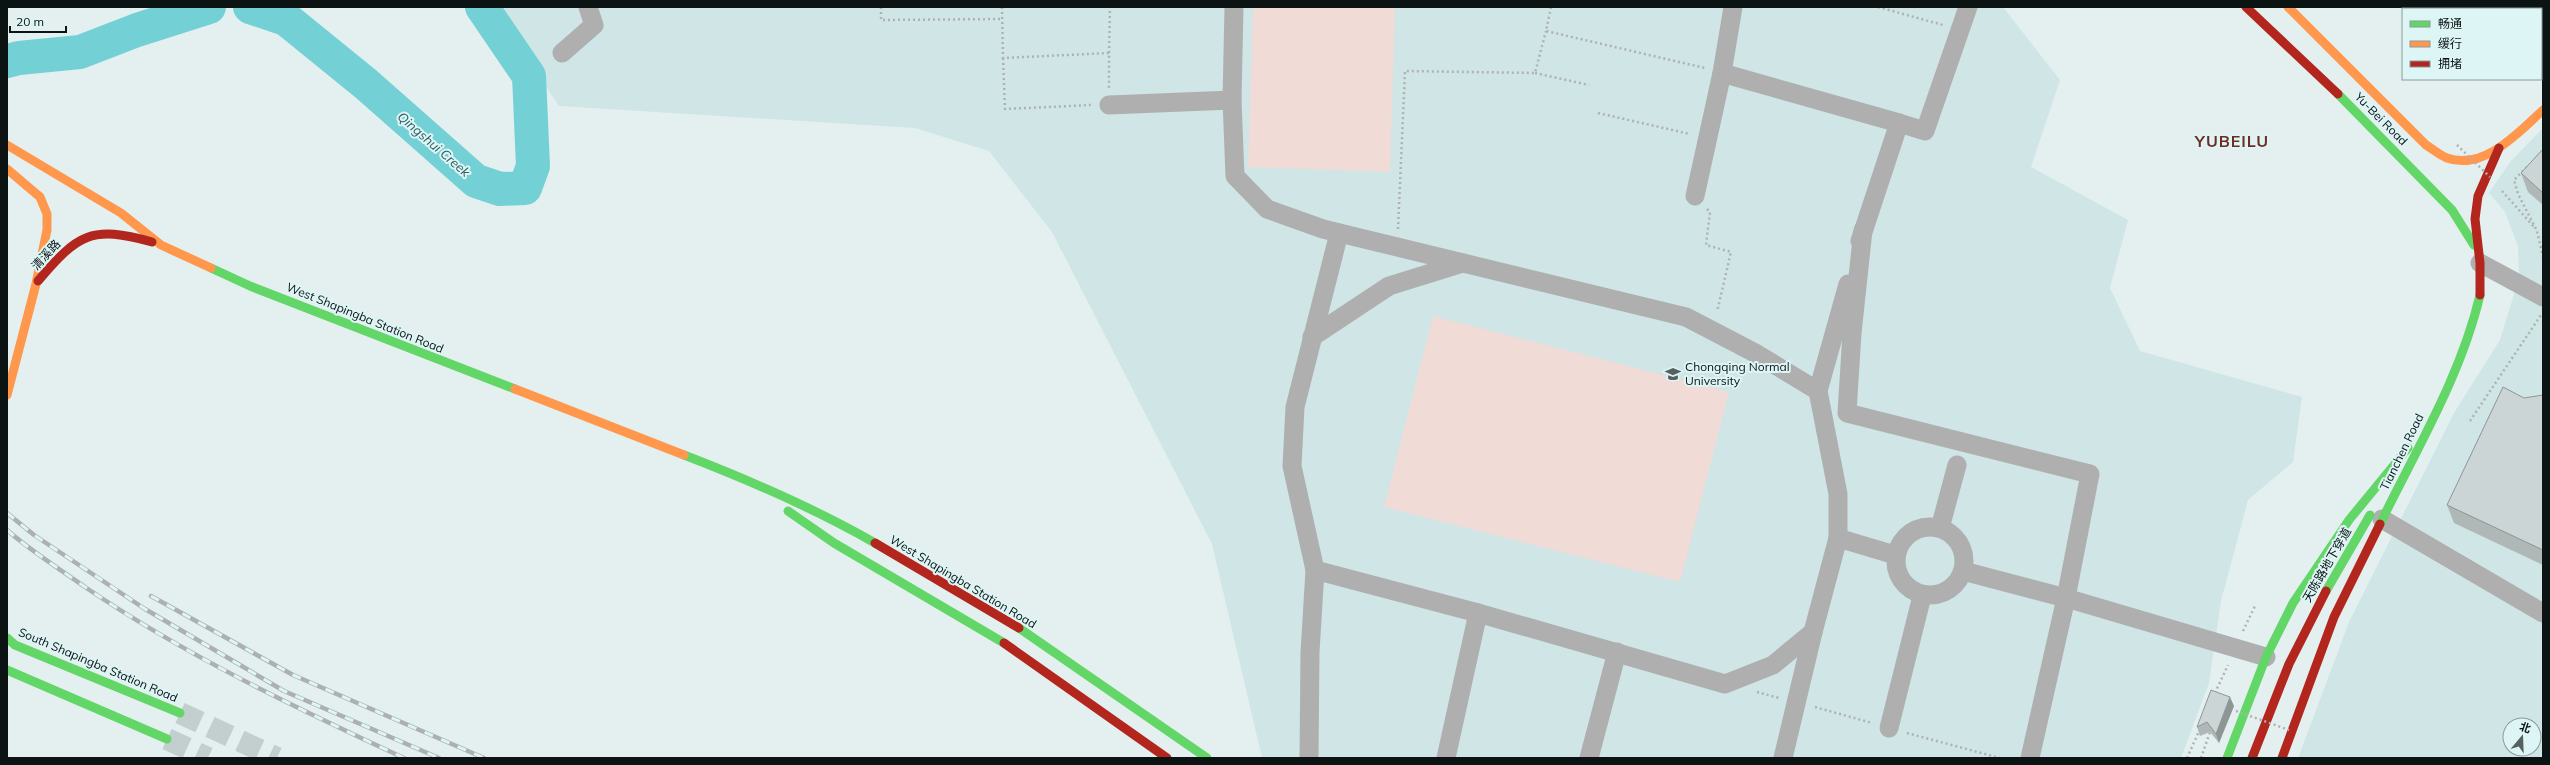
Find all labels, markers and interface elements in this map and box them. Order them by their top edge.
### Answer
scale bar [10,8,66,34]
legend [2402,8,2542,80]
text: 20 m [16,14,44,29]
text: 畅通 [2438,16,2462,31]
text: 缓行 [2438,36,2462,51]
text: 拥堵 [2438,56,2462,71]
street label: Yu-Bei Road [2351,88,2411,148]
water label: Qingshui Creek [394,108,474,180]
district label: YUBEILU [2194,131,2269,151]
street label: 清溪路 [28,236,63,273]
street label: West Shapingba Station Road [284,279,446,356]
place label: Chongqing Normal University [1685,359,1790,388]
school or university icon: Chongqing Normal University [1664,365,1682,383]
street label: Tianchen Road [2377,411,2427,493]
street label: 天陈路地下穿道 [2299,525,2354,605]
street label: West Shapingba Station Road [887,532,1039,631]
street label: South Shapingba Station Road [16,624,180,705]
north arrow [2502,717,2542,757]
text: 北 [2518,719,2533,736]

